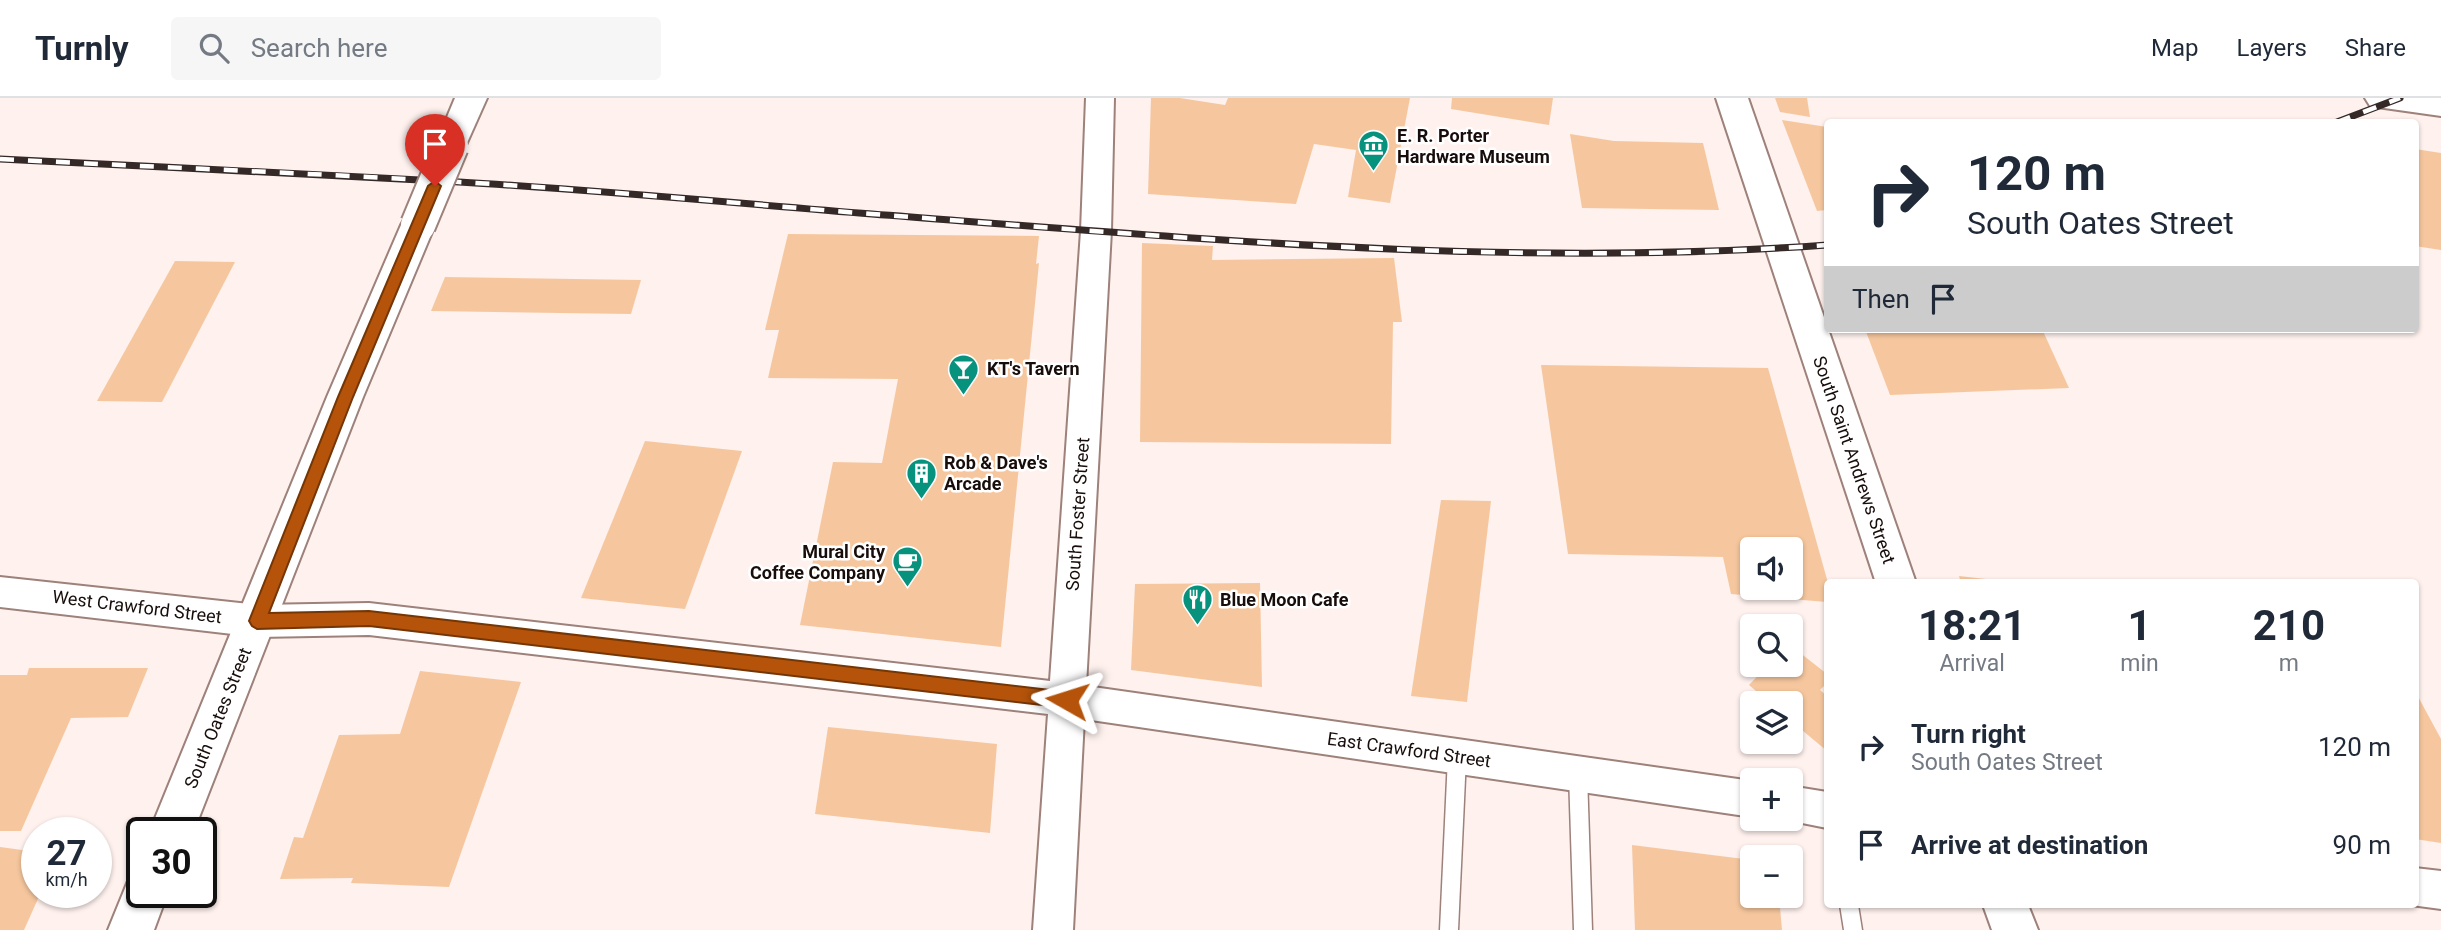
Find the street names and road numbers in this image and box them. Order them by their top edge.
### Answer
street label: South Saint Andrews Street [1809,353,1900,567]
street label: South Foster Street [1062,436,1093,591]
street label: West Crawford Street [51,586,223,627]
street label: South Oates Street [180,644,255,791]
street label: East Crawford Street [1326,728,1492,771]

